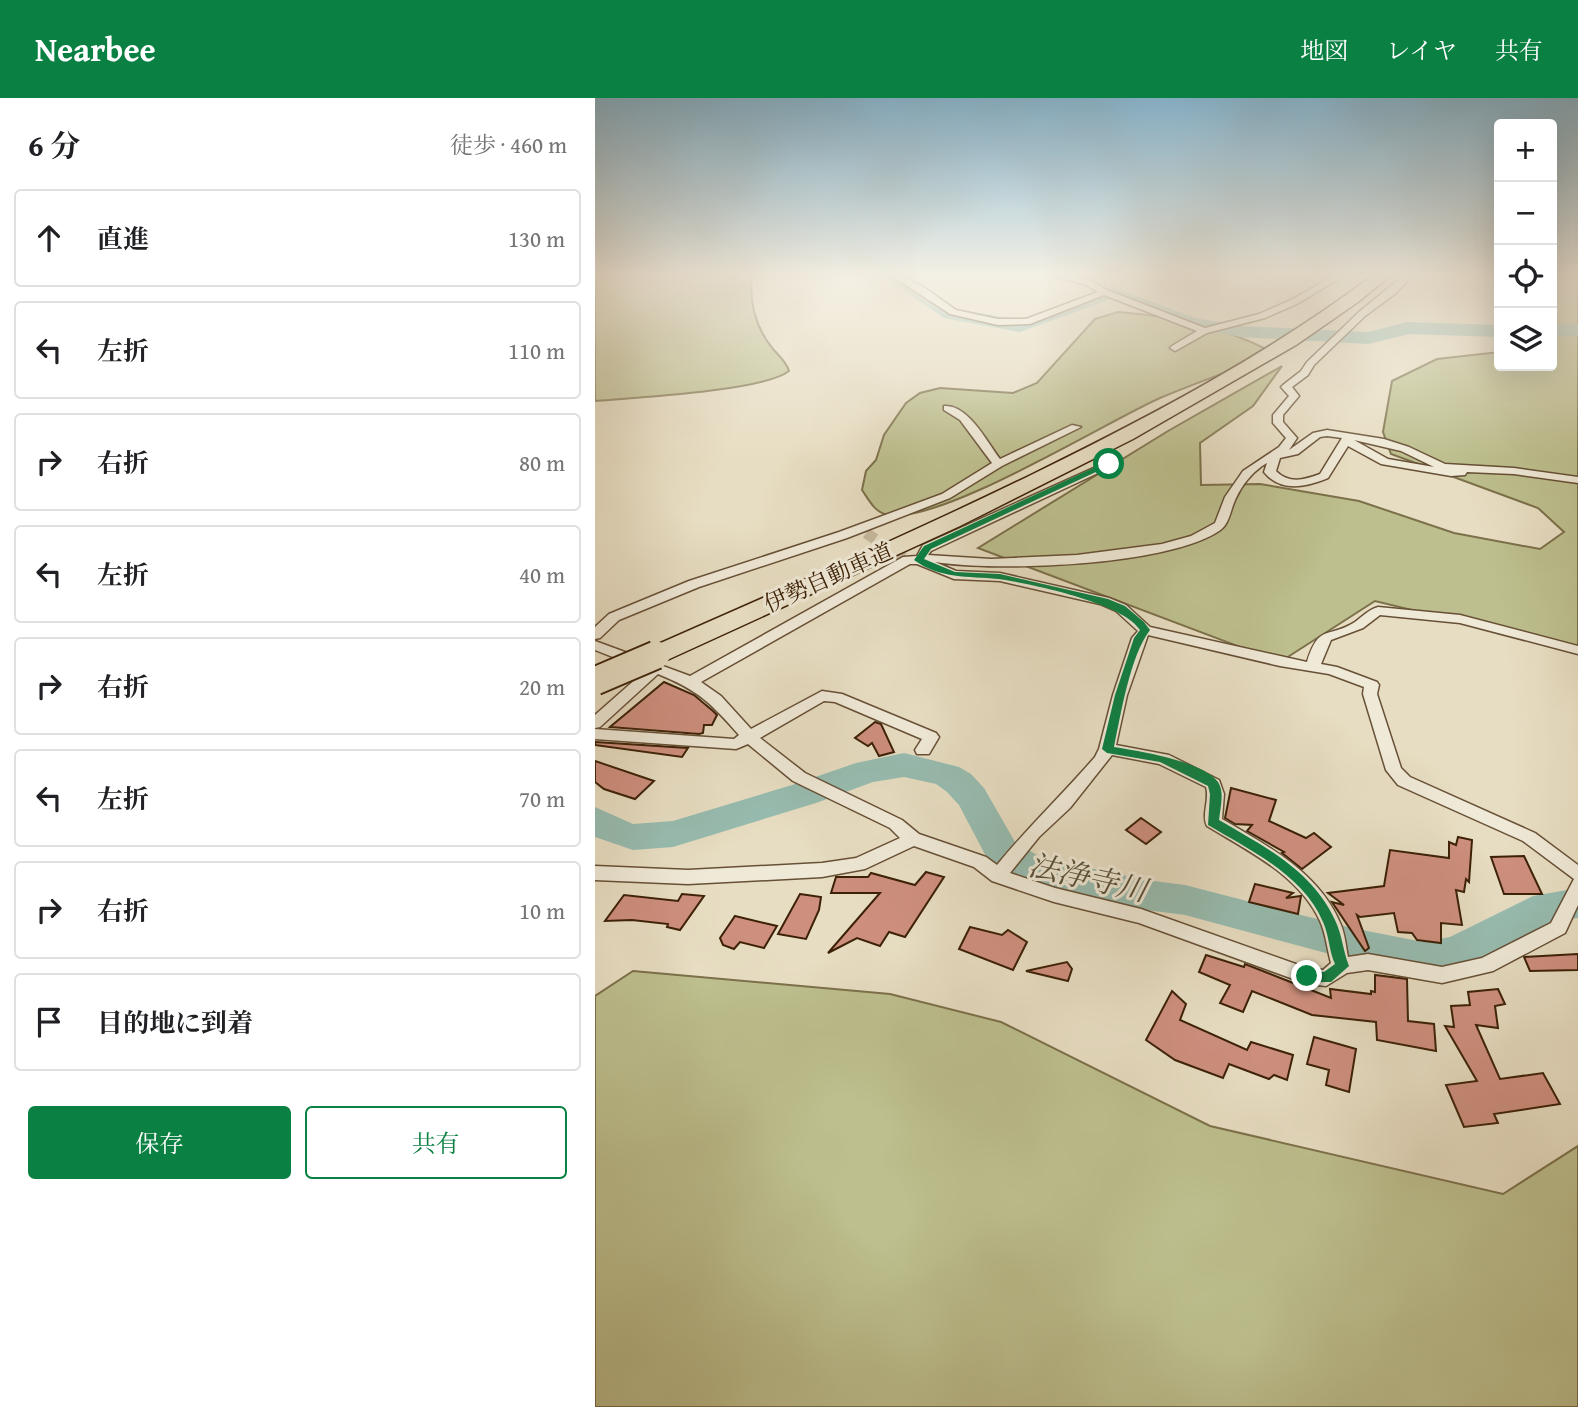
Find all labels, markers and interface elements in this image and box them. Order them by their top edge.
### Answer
text: Nearbee [35,25,156,73]
text: 地図 [1300,33,1348,68]
text: レイヤ [1386,33,1457,68]
text: 共有 [1495,33,1543,68]
map controls [1494,119,1557,371]
button: + [1494,119,1557,182]
text: 6 分 [28,123,80,167]
text: 徒歩 · 460 m [450,128,567,161]
button: − [1494,182,1557,245]
icon: ahead [30,219,68,257]
text: 直進 [97,219,149,258]
text: 130 m [508,222,565,255]
button: locate [1494,245,1557,308]
button: layers [1494,308,1557,371]
icon: left [30,331,68,369]
text: 左折 [97,331,149,370]
text: 110 m [508,334,565,367]
icon: right [30,443,68,481]
text: 右折 [97,443,149,482]
text: 80 m [519,446,565,479]
route start [1093,448,1124,479]
street label: 伊勢自動車道 [758,534,898,620]
icon: left [30,555,68,593]
text: 左折 [97,555,149,594]
text: 40 m [519,558,565,591]
icon: right [30,667,68,705]
text: 右折 [97,667,149,706]
text: 20 m [519,670,565,703]
icon: left [30,779,68,817]
text: 左折 [97,779,149,818]
text: 70 m [519,782,565,815]
water label: 法浄寺川 [1025,842,1154,913]
icon: right [30,891,68,929]
text: 右折 [97,891,149,930]
text: 10 m [519,894,565,927]
route end [1291,960,1322,991]
icon: arrive [30,1003,68,1041]
text: 目的地に到着 [97,1003,253,1042]
button: 保存 [28,1106,291,1179]
button: 共有 [305,1106,567,1179]

